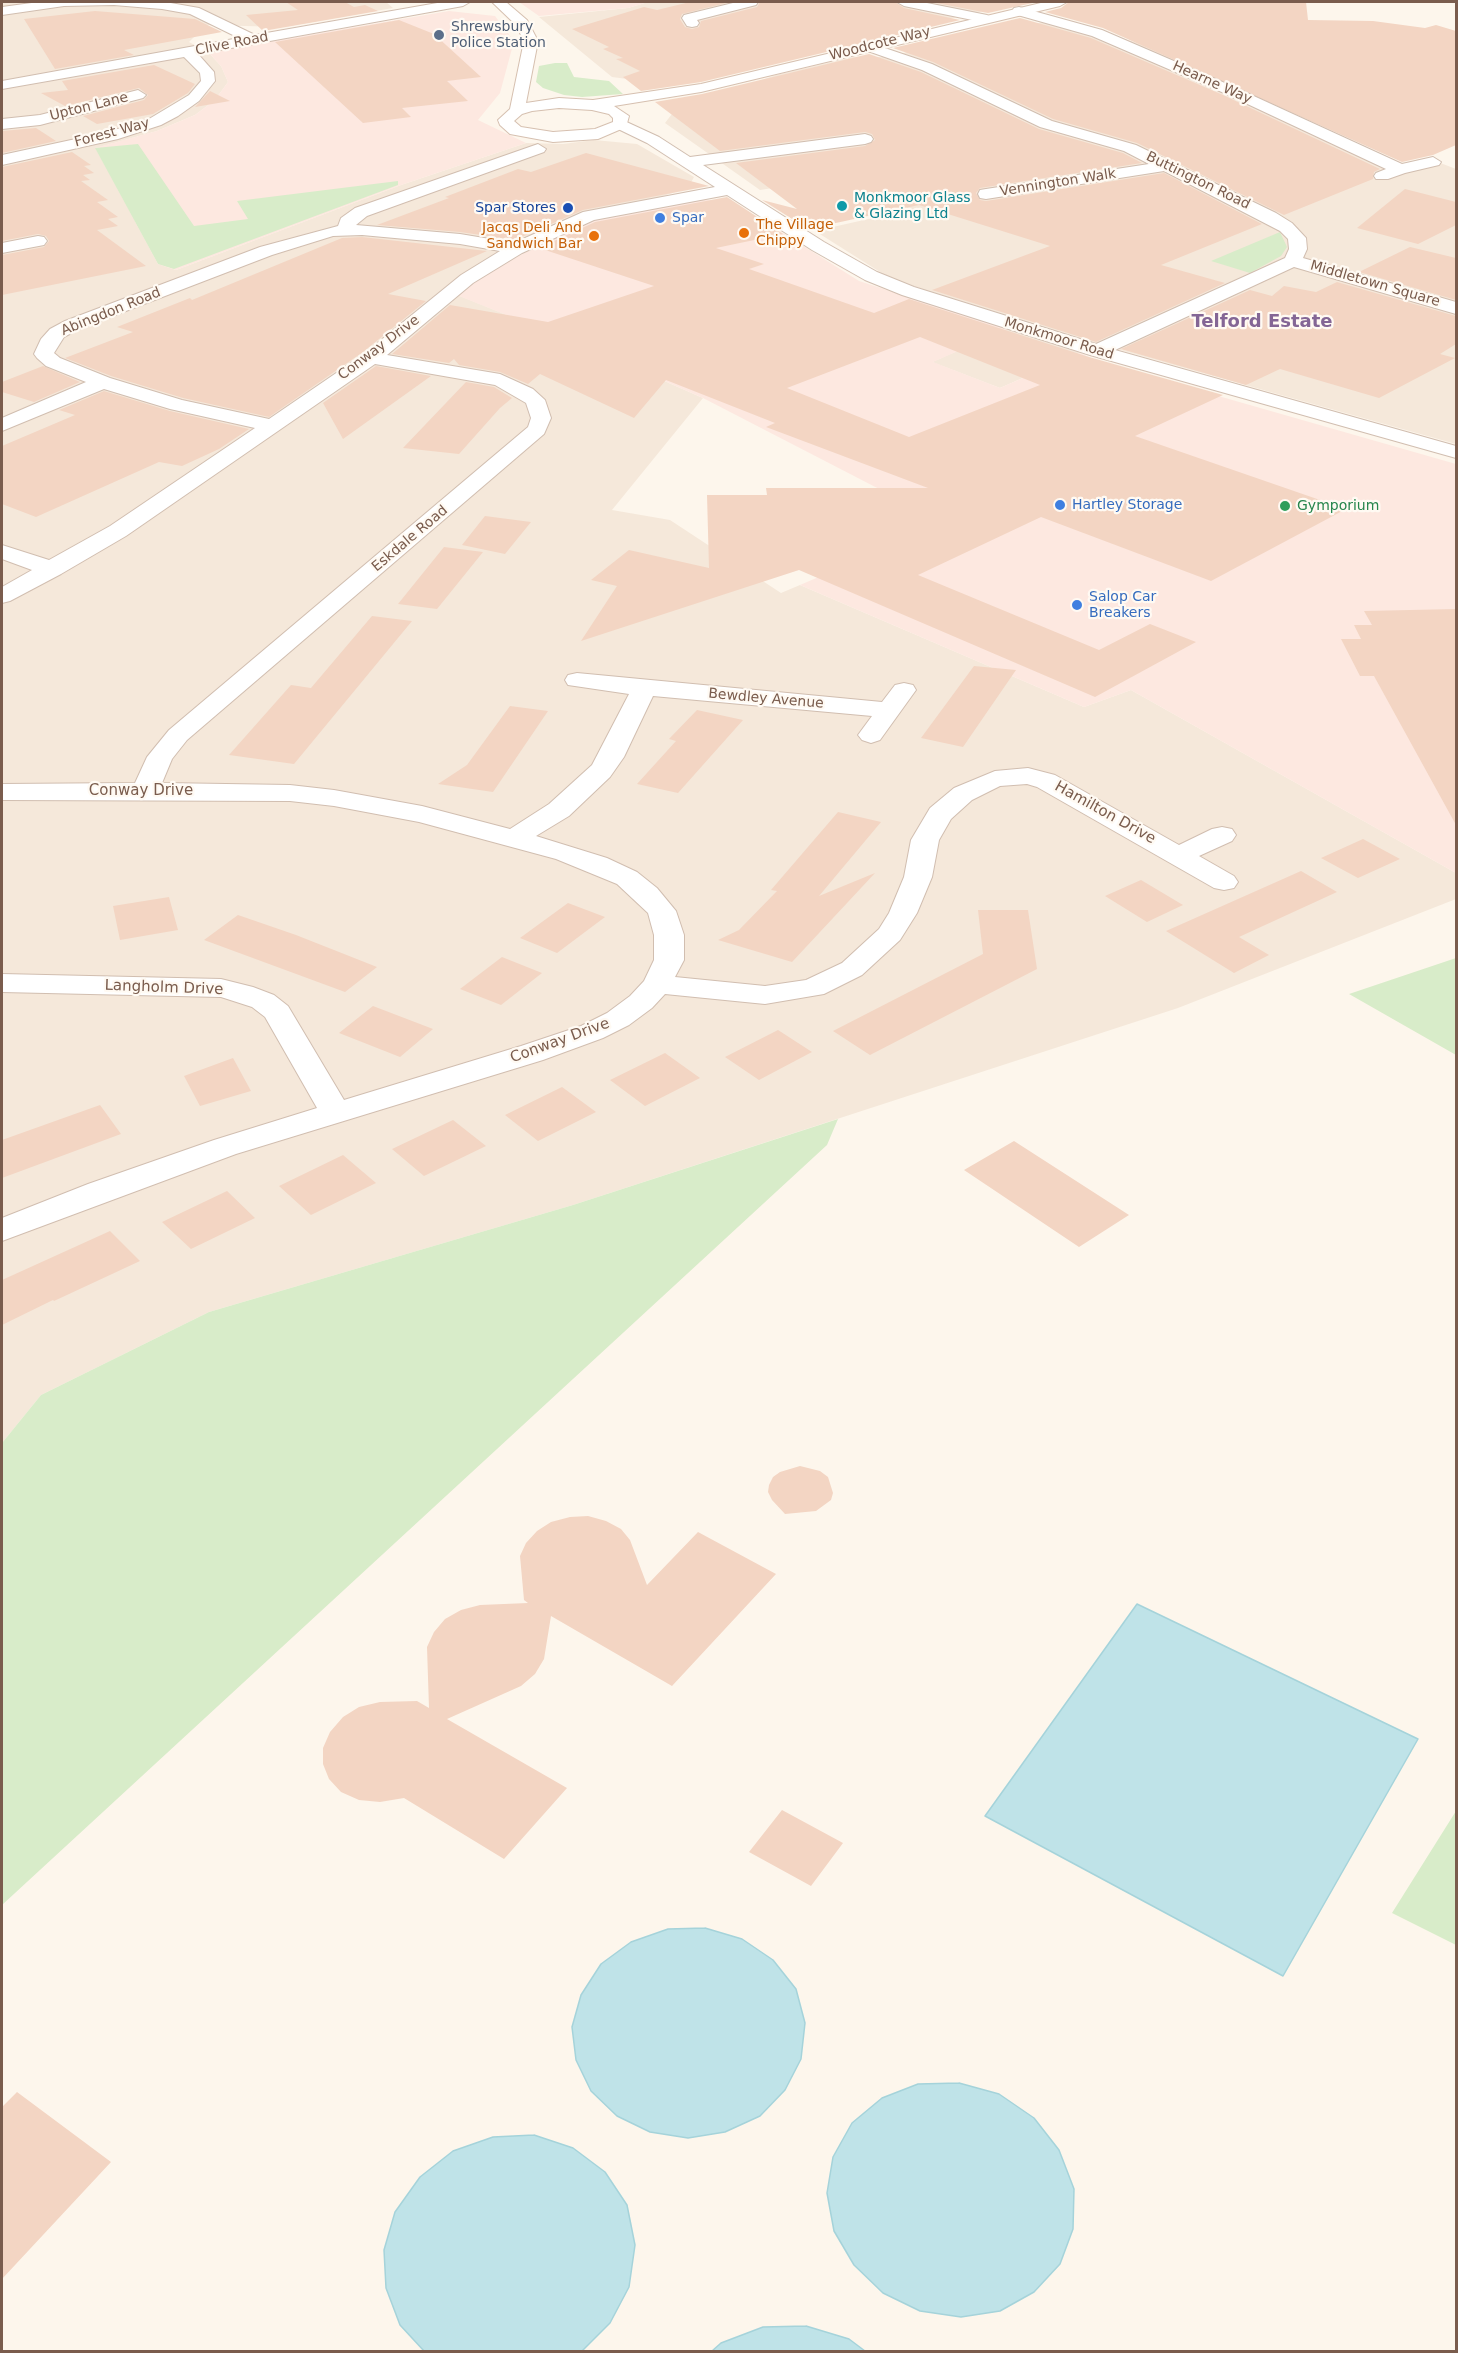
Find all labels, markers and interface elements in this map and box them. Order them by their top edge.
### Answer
place label: Shrewsbury Police Station [451,19,546,51]
street label: Woodcote Way [828,23,932,65]
marker: Shrewsbury Police Station [432,28,446,42]
street label: Clive Road [194,29,270,59]
street label: Hearne Way [1170,58,1254,108]
street label: Upton Lane [48,89,130,125]
street label: Forest Way [73,115,151,151]
street label: Buttington Road [1143,149,1253,213]
street label: Vennington Walk [999,166,1117,200]
place label: Monkmoor Glass & Glazing Ltd [854,190,971,222]
marker: Monkmoor Glass & Glazing Ltd [835,199,849,213]
place label: Spar Stores [475,200,556,216]
marker: Spar Stores [561,201,575,215]
place label: Spar [672,210,704,226]
marker: Spar [653,211,667,225]
place label: The Village Chippy [756,217,834,250]
place label: Jacqs Deli And Sandwich Bar [482,220,582,252]
marker: The Village Chippy [737,226,751,240]
marker: Jacqs Deli And Sandwich Bar [587,229,601,243]
street label: Middletown Square [1308,257,1442,311]
street label: Abingdon Road [59,284,163,340]
district label: Telford Estate [1191,311,1333,333]
street label: Conway Drive [335,312,423,384]
street label: Monkmoor Road [1002,314,1116,364]
place label: Hartley Storage [1072,497,1182,513]
marker: Hartley Storage [1053,498,1067,512]
place label: Gymporium [1297,498,1379,514]
marker: Gymporium [1278,499,1292,513]
street label: Eskdale Road [369,502,451,576]
place label: Salop Car Breakers [1089,589,1156,622]
marker: Salop Car Breakers [1070,598,1084,612]
street label: Bewdley Avenue [708,686,824,712]
street label: Hamilton Drive [1051,778,1159,848]
street label: Conway Drive [89,782,193,800]
street label: Langholm Drive [104,977,224,999]
street label: Conway Drive [508,1015,612,1067]

